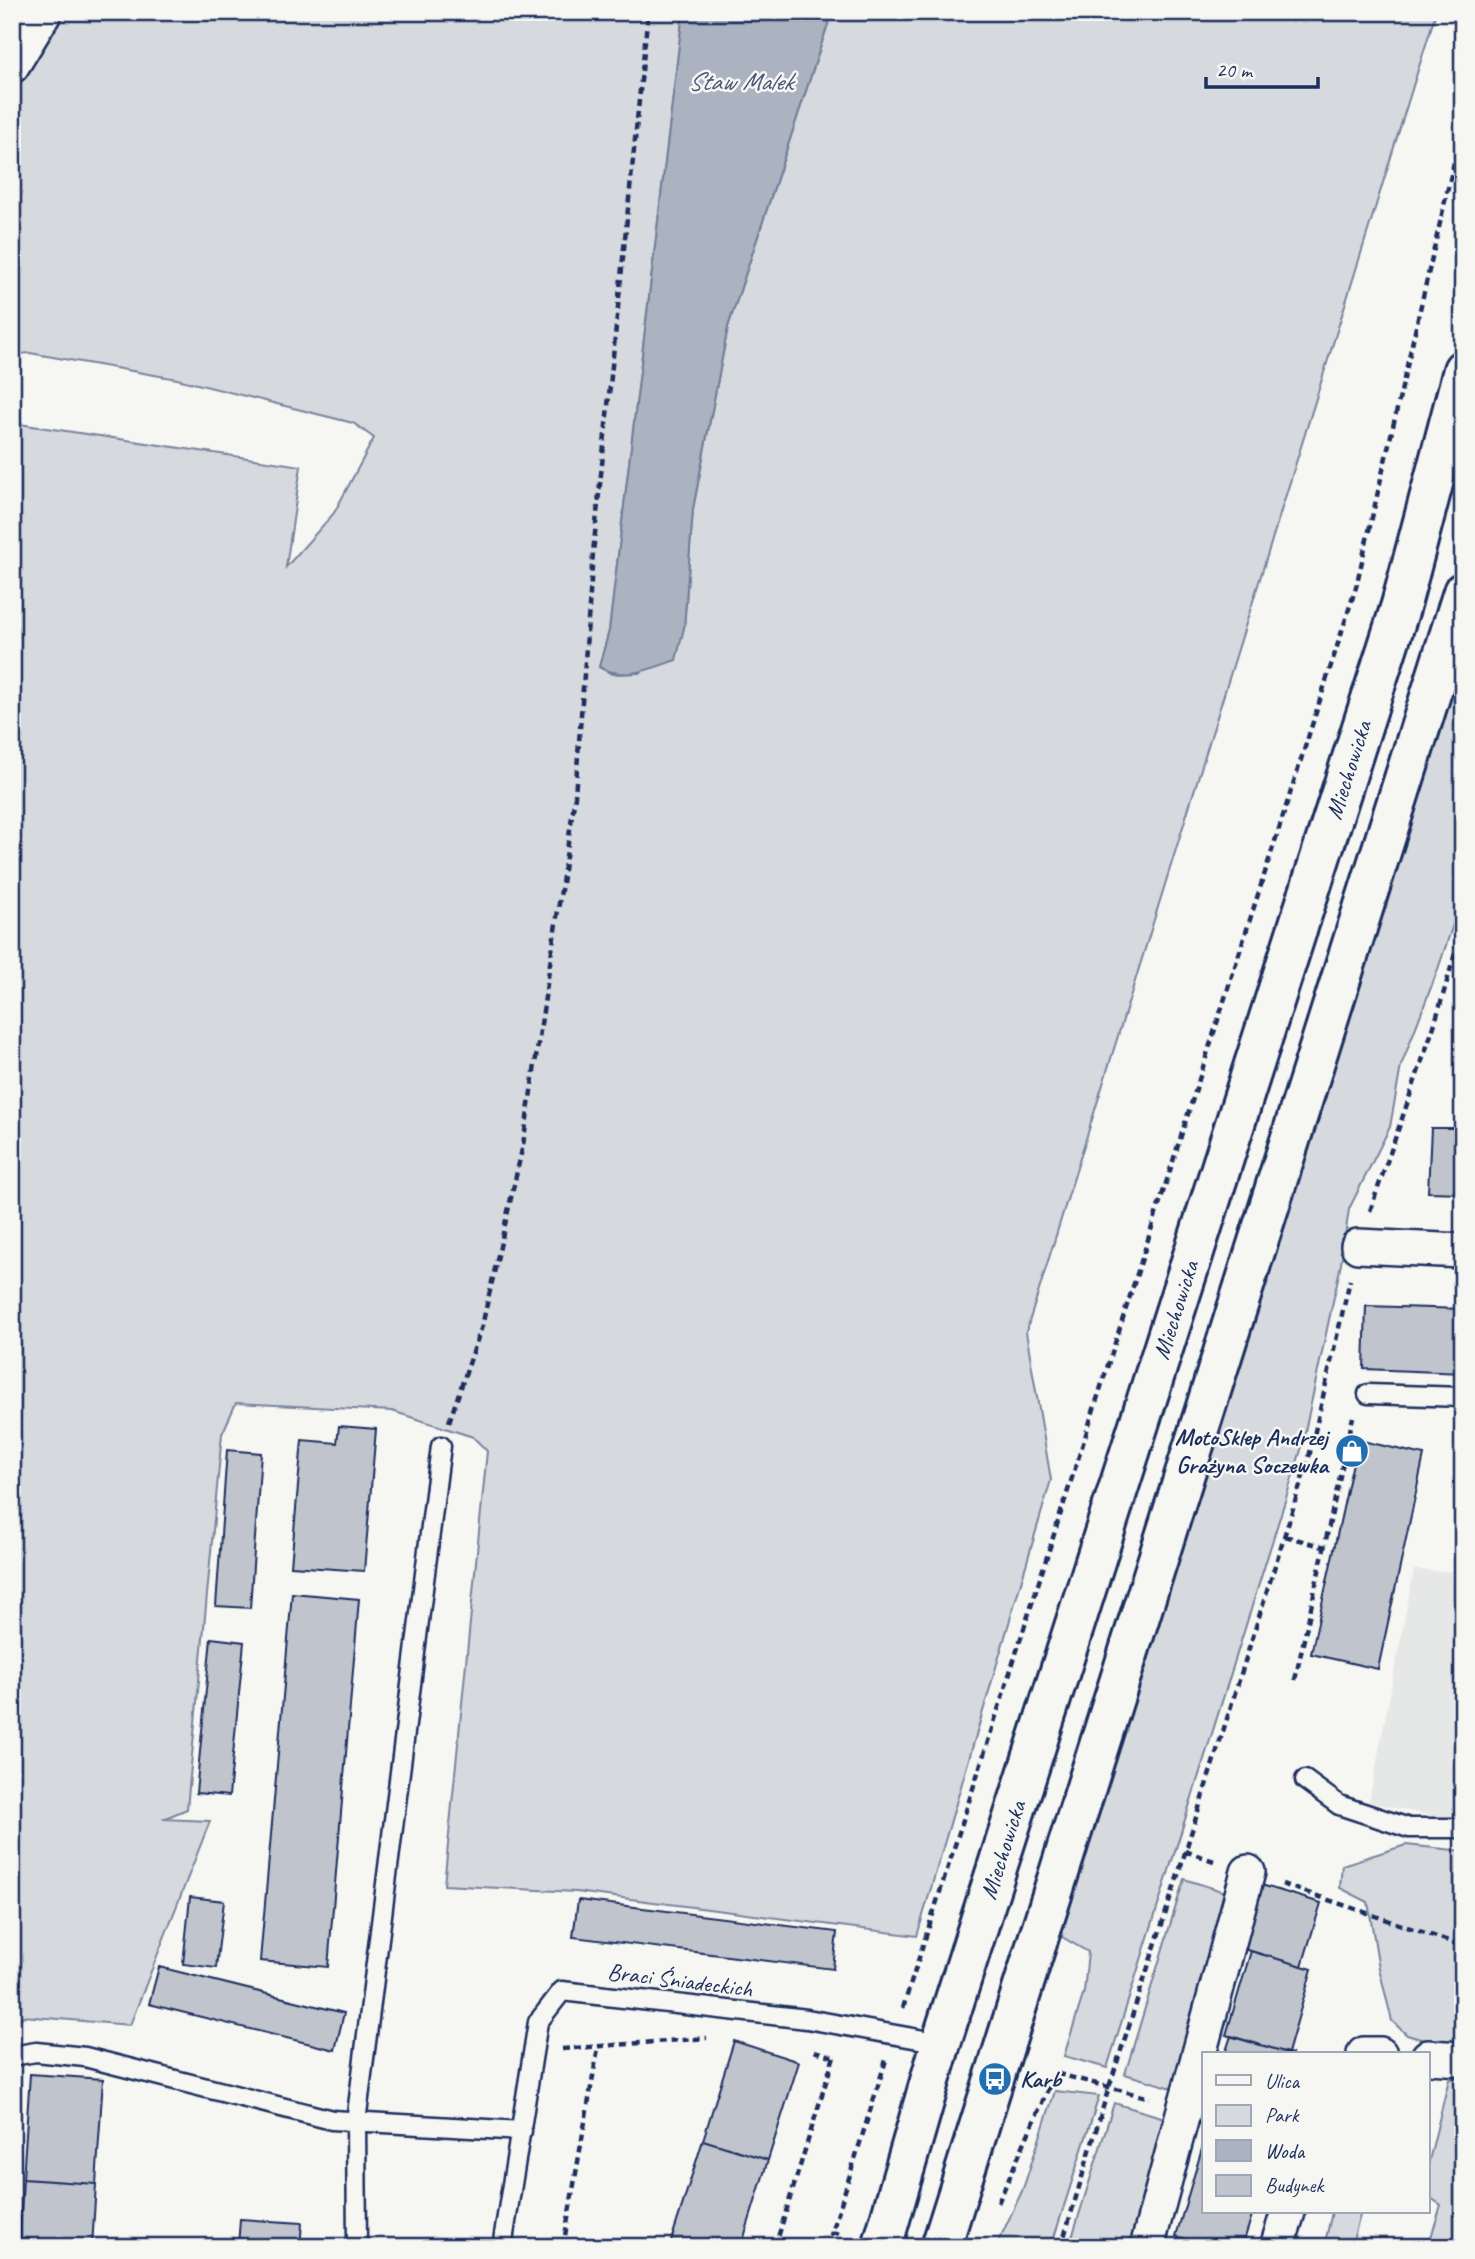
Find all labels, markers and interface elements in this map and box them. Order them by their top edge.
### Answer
scale bar [1206,46,1318,90]
text: 20 m [1216,57,1254,83]
water label: Staw Malek [688,65,797,98]
street label: Miechowicka [1318,716,1378,823]
street label: Miechowicka [1146,1256,1206,1363]
place label: MotoSklep Andrzej Grażyna Soczewka [1175,1422,1331,1480]
shop icon: MotoSklep Andrzej Grażyna Soczewka [1333,1432,1371,1470]
street label: Miechowicka [973,1796,1033,1903]
street label: Braci Śniadeckich [606,1956,755,2004]
legend [1202,2052,1430,2214]
bus stop icon: Karb [976,2060,1014,2098]
place label: Karb [1020,2064,1063,2094]
text: Ulica [1265,2068,1301,2094]
text: Park [1265,2102,1300,2128]
text: Woda [1265,2138,1306,2164]
text: Budynek [1265,2172,1325,2198]

